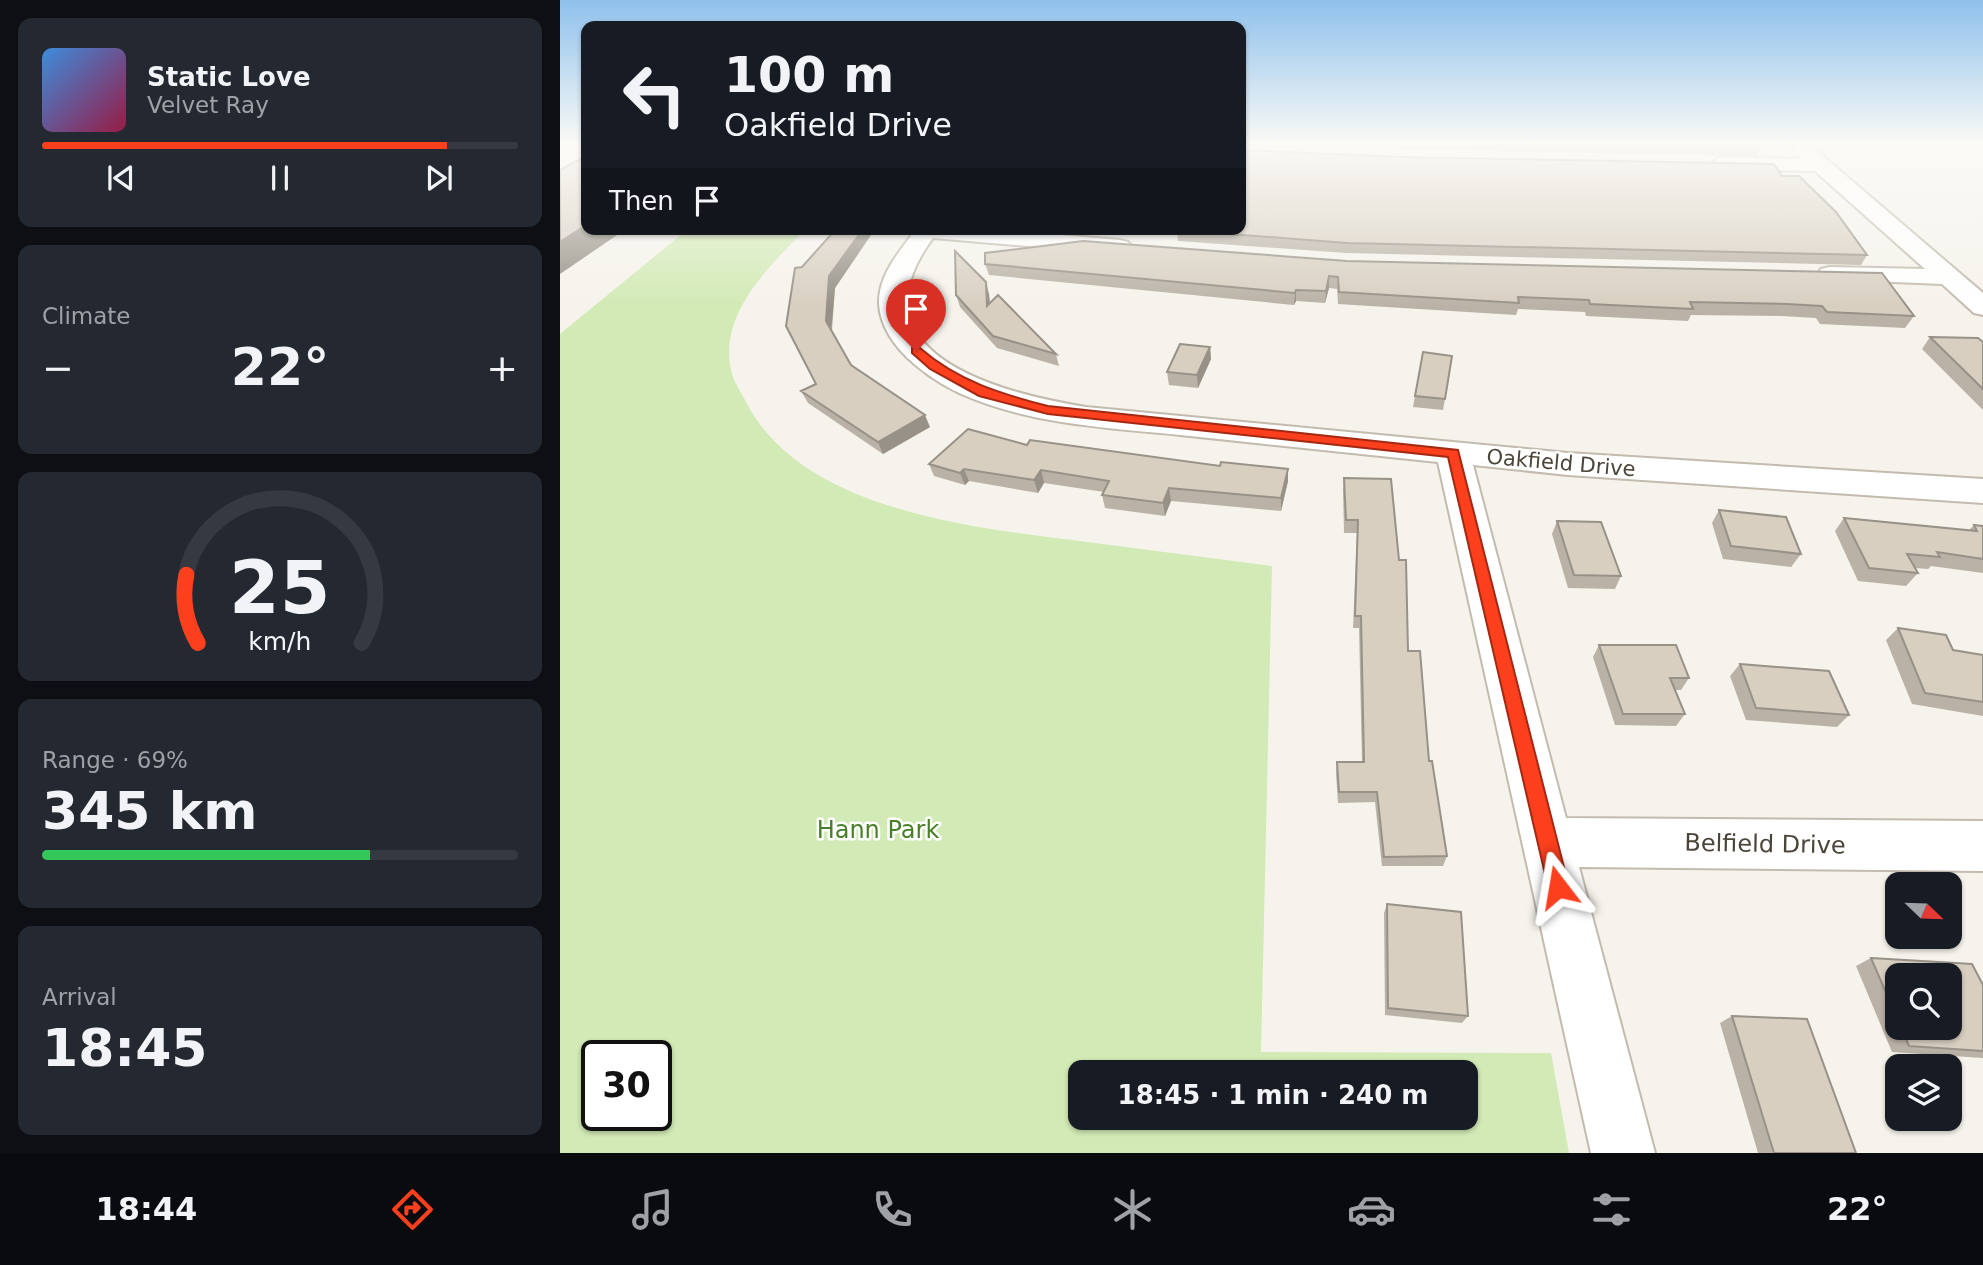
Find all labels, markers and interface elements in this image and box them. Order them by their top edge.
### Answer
text: 100 m [724,47,894,104]
icon: left [609,49,700,140]
text: Static Love [147,62,311,92]
text: Velvet Ray [147,92,269,118]
text: Oakfield Drive [724,106,952,144]
icon: previous [102,159,140,197]
icon: pause [261,159,299,197]
icon: next [420,159,458,197]
icon: arrive [688,182,726,220]
text: Then [609,186,674,216]
pin [886,279,946,351]
icon: arrive [897,290,935,328]
text: Climate [42,303,131,329]
text: 22° [231,337,329,397]
text: − [42,346,74,390]
text: + [486,346,518,390]
street label: Oakfield Drive [1485,445,1637,481]
text: 25 [229,545,331,630]
text: km/h [248,626,312,655]
text: Range · 69% [42,747,188,773]
text: 345 km [42,781,257,841]
park label: Hann Park [817,816,939,844]
street label: Belfield Drive [1684,829,1846,859]
position arrow [1521,850,1595,924]
north arrow [1885,872,1962,948]
map controls [1885,872,1962,1131]
button: search [1885,963,1962,1040]
text: Arrival [42,984,117,1010]
text: 18:45 [42,1018,208,1078]
speed limit sign: 30 [581,1040,672,1131]
button: layers [1885,1054,1962,1131]
text: 18:45 · 1 min · 240 m [1118,1080,1428,1110]
icon: directions [388,1185,437,1234]
icon: music [628,1185,677,1234]
icon: phone [868,1185,917,1234]
icon: climate [1108,1185,1157,1234]
icon: car [1347,1185,1396,1234]
icon: filters [1587,1185,1636,1234]
text: 18:44 [95,1190,197,1228]
text: 22° [1827,1190,1887,1228]

